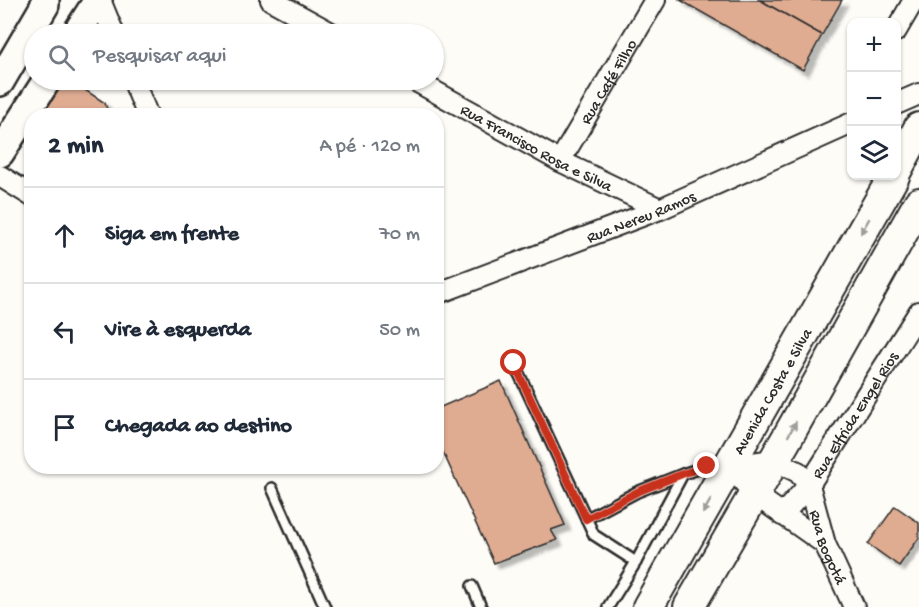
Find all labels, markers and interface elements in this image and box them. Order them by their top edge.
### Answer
map controls [847,18,901,180]
button: + [847,18,901,72]
search box [24,24,444,90]
street label: Rua Café Filho [578,37,643,129]
icon: search [45,41,78,74]
text: Pesquisar aqui [93,44,227,70]
button: − [847,72,901,126]
street label: Rua Francisco Rosa e Silva [456,102,615,198]
button: layers [847,126,901,180]
text: 2 min [48,132,103,163]
text: A pé · 120 m [319,136,420,159]
street label: Rua Nereu Ramos [585,188,700,249]
one-way arrow [860,218,870,235]
icon: ahead [48,219,81,252]
text: Siga em frente [105,222,239,248]
text: 70 m [379,224,420,247]
icon: left [48,315,81,348]
text: Vire à esquerda [105,318,251,344]
text: 50 m [379,320,420,343]
street label: Avenida Costa e Silva [731,325,819,459]
street label: Rua Elfrida Engel Rios [809,348,905,483]
route start [500,349,526,375]
icon: arrive [48,411,81,444]
text: Chegada ao destino [105,414,292,440]
one-way arrow [787,420,797,437]
route end [693,452,719,478]
one-way arrow [702,497,712,514]
street label: Rua Bogotá [803,508,849,589]

